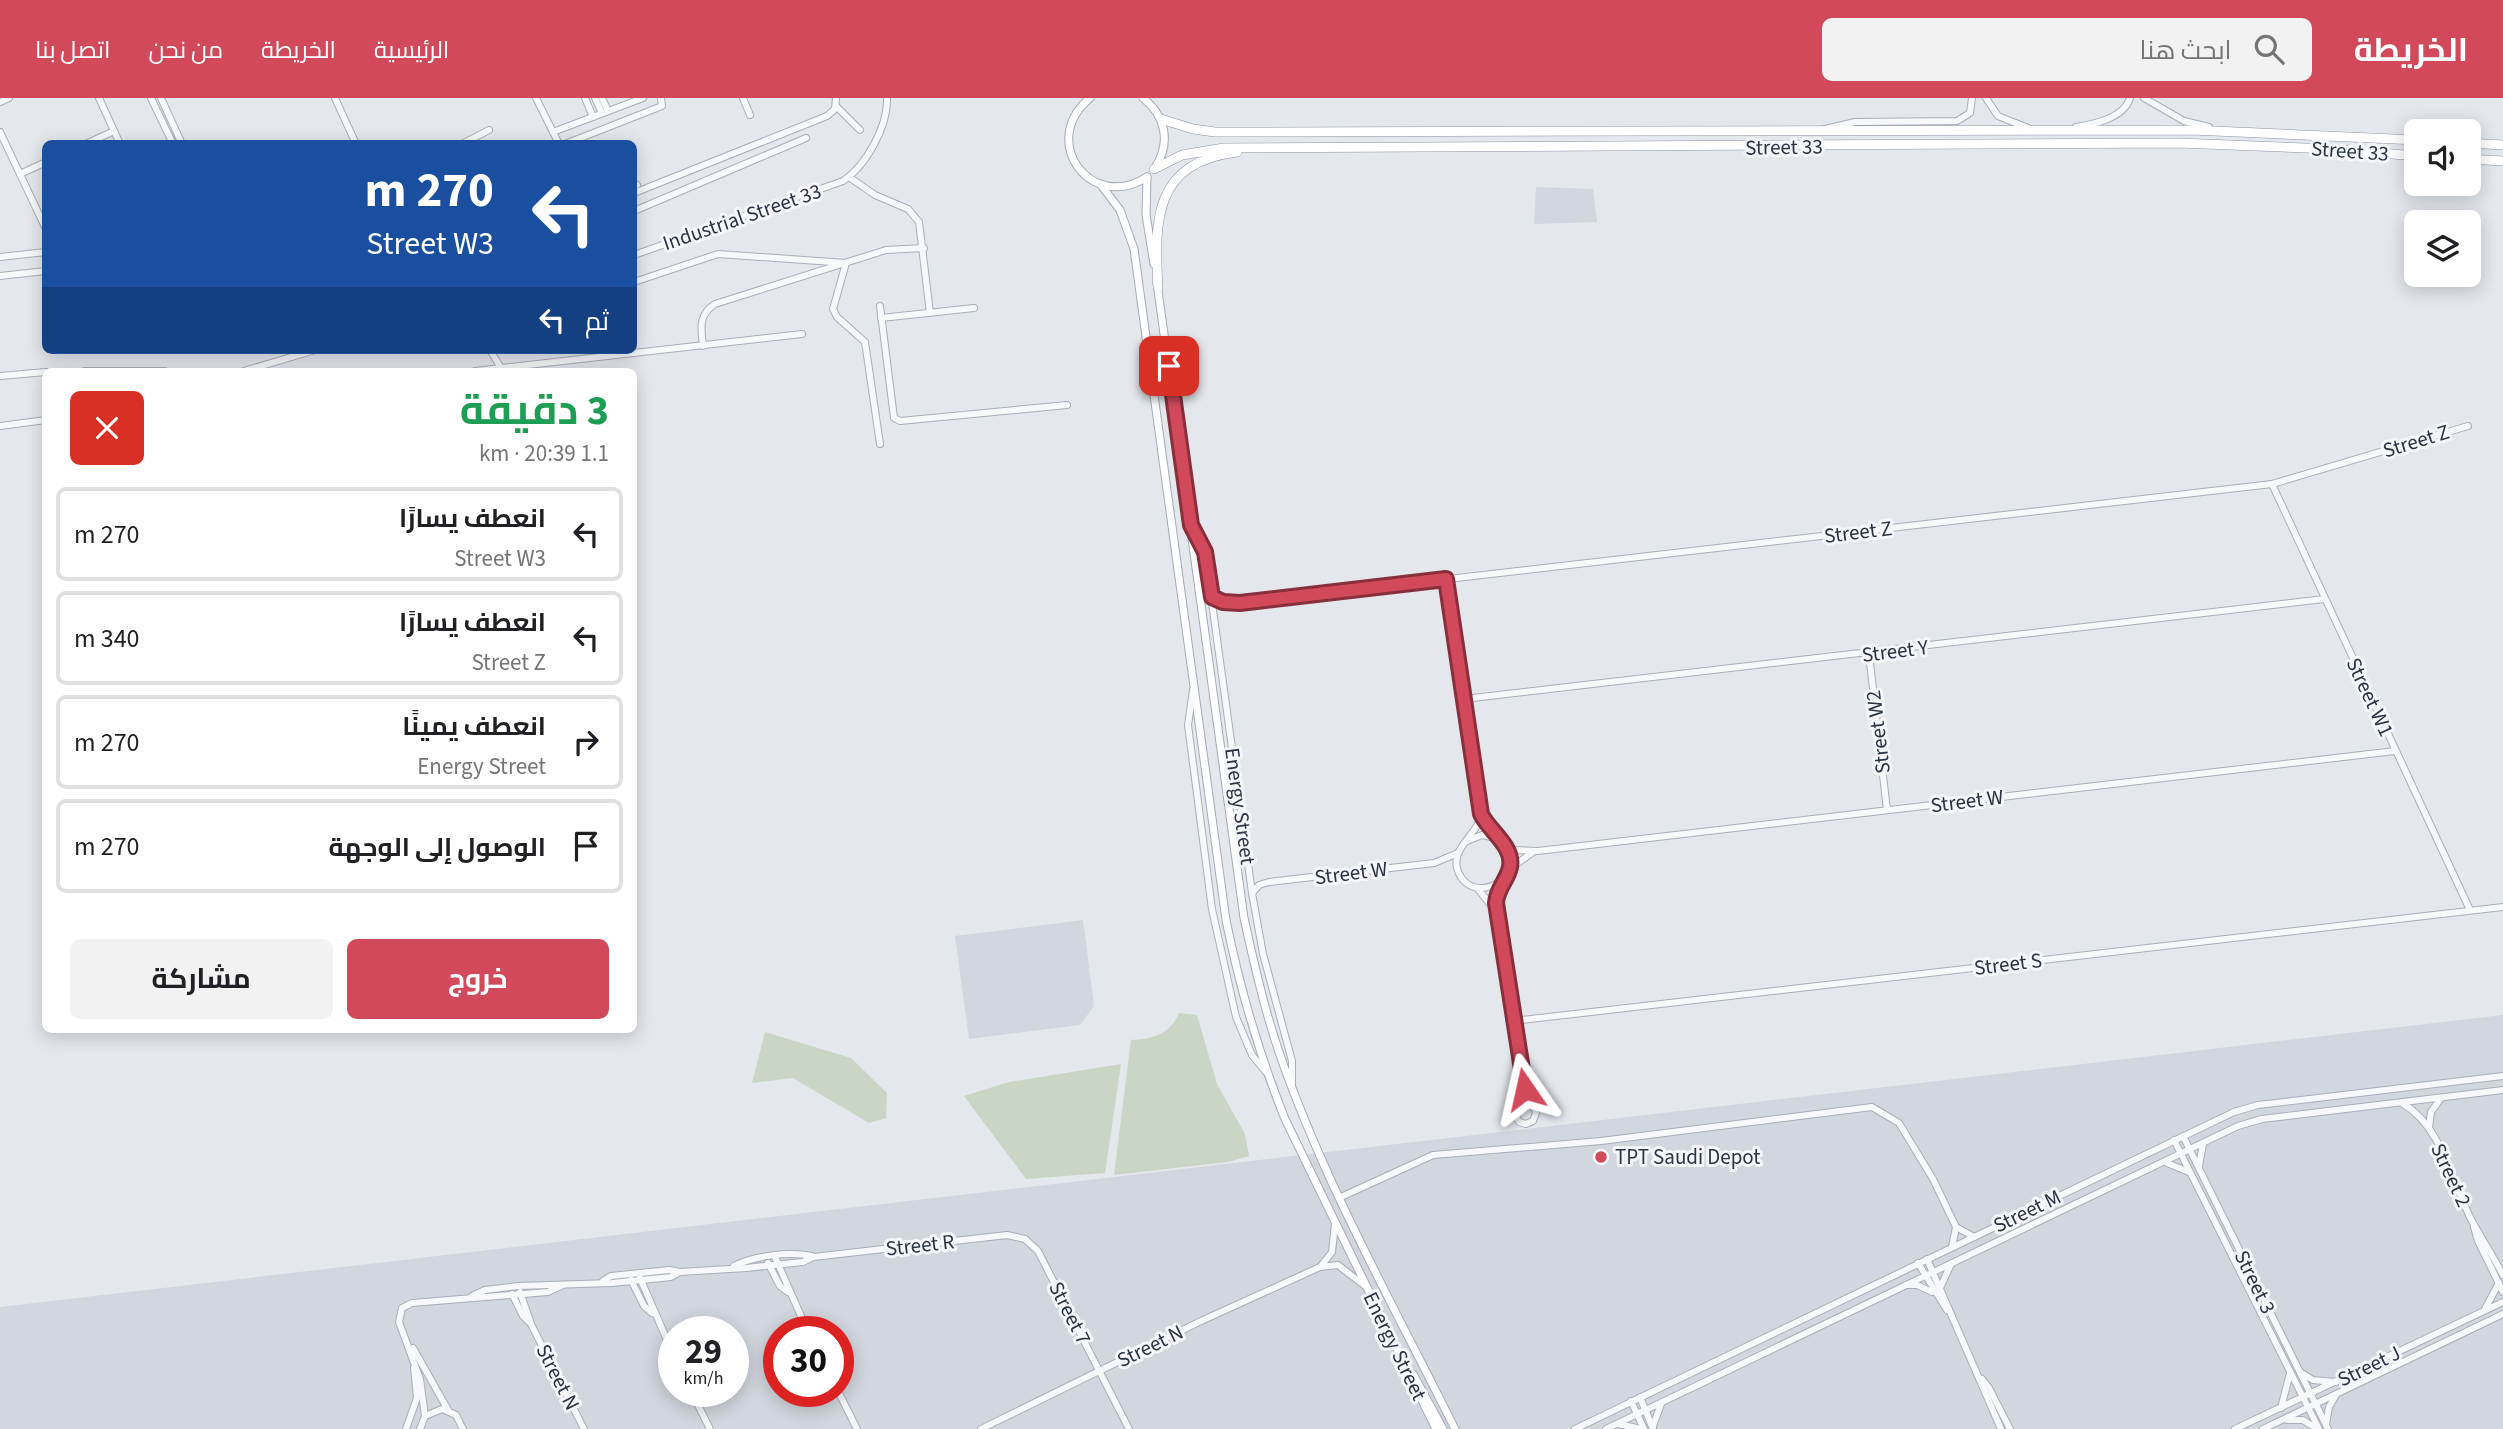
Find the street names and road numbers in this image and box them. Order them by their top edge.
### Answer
street label: Street 33 [1745,131,1823,163]
street label: Street 33 [2310,133,2390,169]
street label: Industrial Street 33 [659,176,825,258]
street label: Street Z [2379,417,2453,465]
street label: Street Z [1822,513,1894,551]
street label: Street Y [1860,632,1931,670]
street label: Street W1 [2339,653,2401,741]
street label: Street W2 [1858,689,1898,775]
street label: Energy Street [1217,746,1263,866]
street label: Street W [1929,782,2006,820]
street label: Street W [1313,854,1390,892]
street label: Street S [1972,945,2044,983]
street label: Street 2 [2423,1138,2479,1212]
street label: Street M [1988,1182,2066,1240]
street label: Street R [884,1226,956,1264]
street label: Street 3 [2227,1245,2283,1319]
street label: Street 7 [1041,1276,1099,1350]
street label: Energy Street [1356,1287,1434,1405]
street label: Street N [1112,1317,1188,1375]
street label: Street J [2332,1338,2406,1394]
street label: Street N [529,1339,587,1415]

